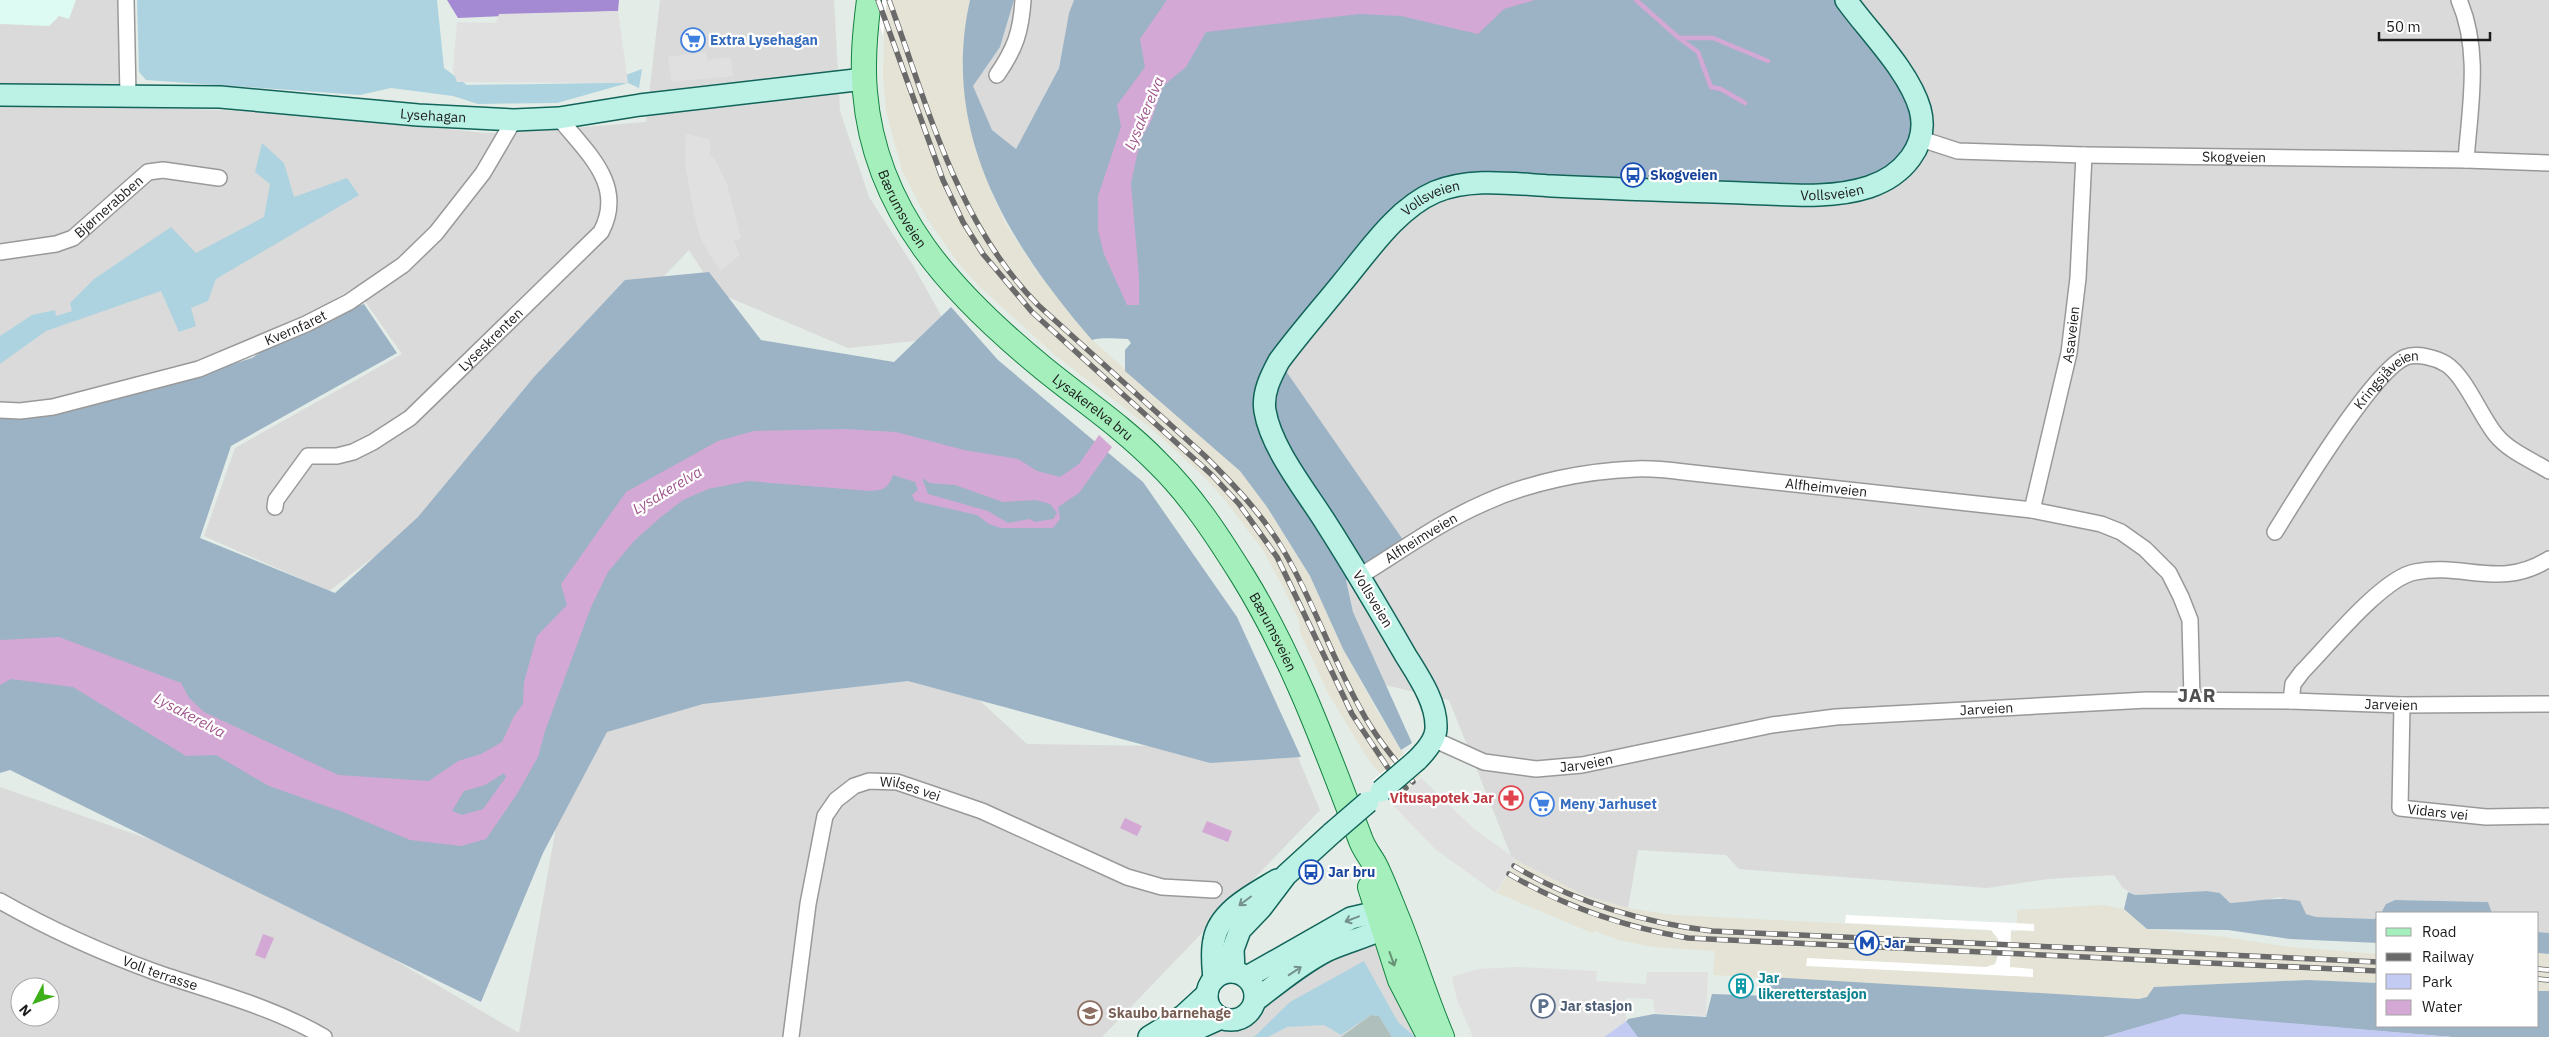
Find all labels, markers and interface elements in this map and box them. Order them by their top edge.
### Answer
scale bar [2379,10,2490,42]
text: 50 m [2386,17,2421,36]
supermarket icon: Extra Lysehagan [680,27,706,53]
place label: Extra Lysehagan [710,31,818,49]
water label: Lysakerelva [1120,73,1168,153]
street label: Lysehagan [399,104,467,126]
street label: Skogveien [2202,148,2266,166]
bus stop icon: Skogveien [1620,162,1646,188]
place label: Skogveien [1650,166,1718,184]
street label: Bærumsveien [874,167,931,252]
street label: Bjørnerabben [70,172,147,242]
street label: Vollsveien [1397,176,1461,220]
street label: Vollsveien [1800,180,1866,204]
street label: Lyseskrenten [455,304,527,375]
street label: Asaveien [2058,305,2084,365]
street label: Kvernfaret [262,306,330,349]
street label: Kringsjåveien [2350,346,2419,413]
street label: Lysakerelva bru [1049,370,1137,445]
water label: Lysakerelva [629,462,705,518]
street label: Alfheimveien [1784,474,1868,501]
street label: Alfheimveien [1381,509,1461,567]
street label: Vollsveien [1349,567,1397,631]
street label: Bærumsveien [1245,589,1301,674]
district label: JAR [2177,683,2217,707]
water label: Lysakerelva [151,688,229,742]
street label: Jarveien [2364,695,2418,714]
street label: Jarveien [1959,698,2014,719]
street label: Jarveien [1559,750,1614,776]
street label: Wilses vei [880,772,943,805]
pharmacy icon: Vitusapotek Jar [1498,785,1524,811]
place label: Vitusapotek Jar [1390,789,1494,807]
supermarket icon: Meny Jarhuset [1529,791,1555,817]
place label: Meny Jarhuset [1560,795,1657,813]
street label: Vidars vei [2407,800,2469,824]
bus stop icon: Jar bru [1298,859,1324,885]
place label: Jar bru [1328,863,1375,881]
one-way arrow [1238,896,1252,906]
legend [2376,912,2539,1027]
one-way arrow [1345,915,1361,924]
text: Road [2422,922,2457,941]
metro station icon: Jar [1854,930,1880,956]
place label: Jar [1884,934,1906,952]
text: Railway [2422,947,2475,966]
one-way arrow [1388,950,1397,966]
street label: Voll terrasse [120,952,200,995]
one-way arrow [1288,966,1302,976]
place label: Jar likeretterstasjon [1758,969,1867,1003]
text: Park [2422,972,2452,991]
building icon: Jar likeretterstasjon [1728,973,1754,999]
north arrow [10,977,60,1027]
parking icon: Jar stasjon [1530,993,1556,1019]
place label: Jar stasjon [1560,997,1632,1015]
text: Water [2422,997,2463,1016]
school or university icon: Skaubo barnehage [1077,1000,1103,1026]
text: N [15,1001,35,1020]
place label: Skaubo barnehage [1108,1004,1231,1022]

